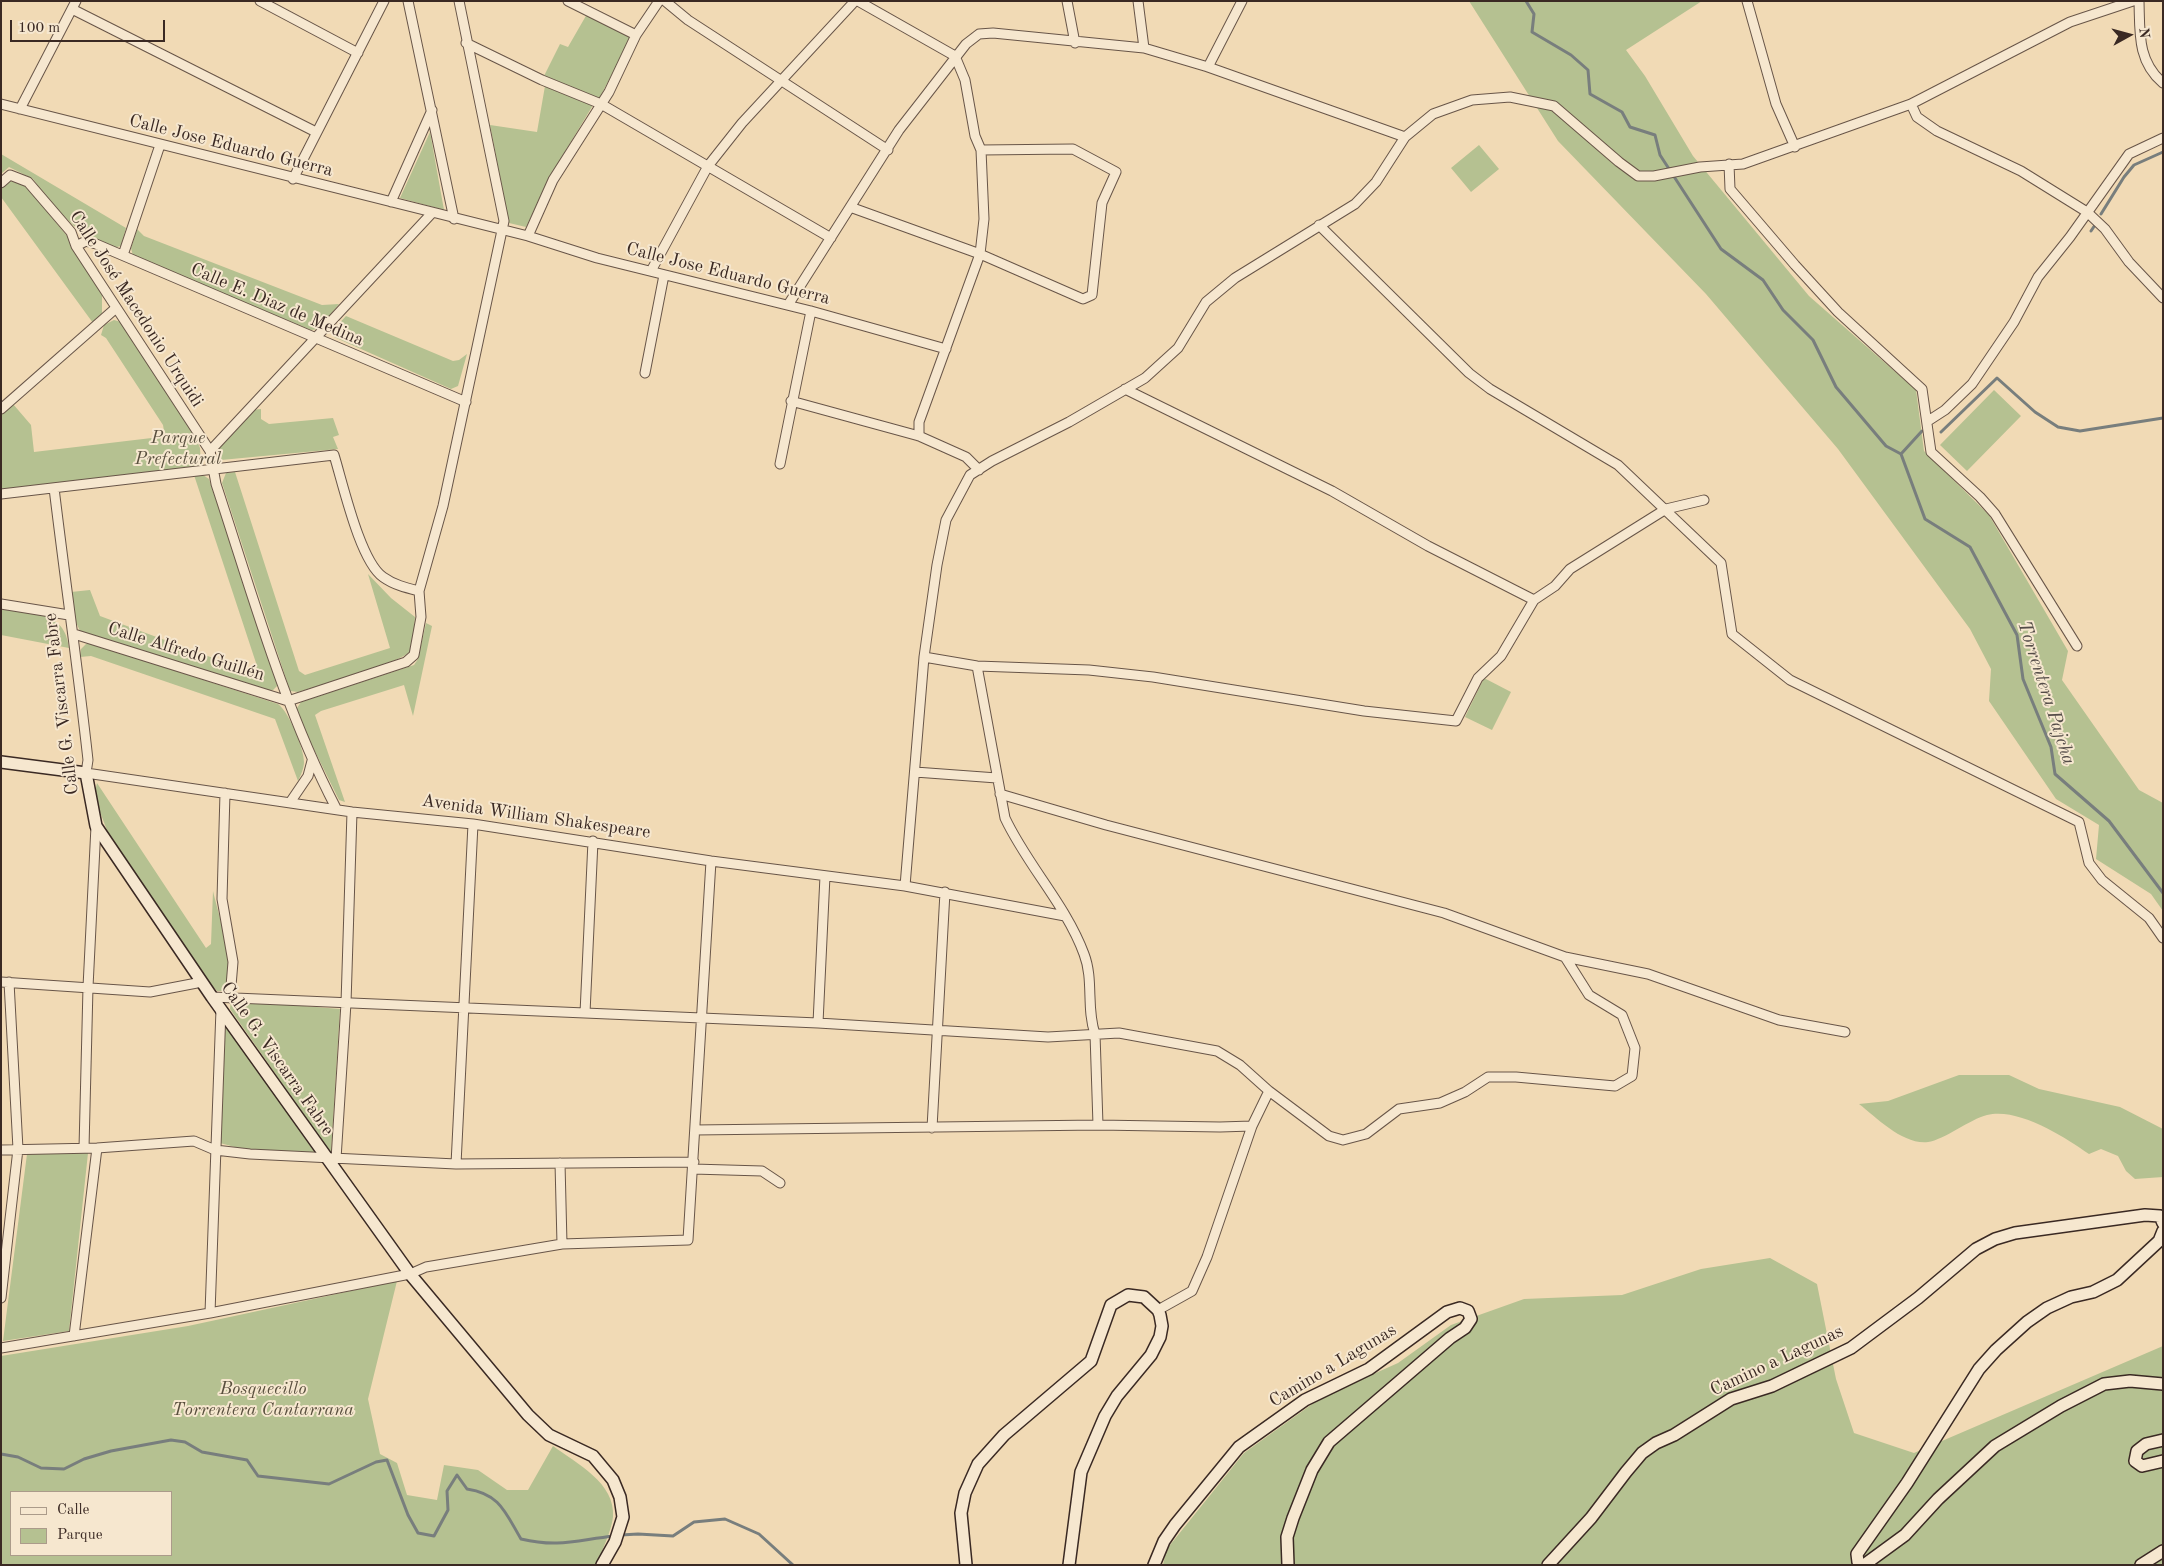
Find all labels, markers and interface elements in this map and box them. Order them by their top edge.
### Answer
scale bar [12,10,168,42]
north arrow [2104,10,2154,60]
text: 100 m [18,21,60,36]
text: N [2136,27,2151,39]
street label: Calle Jose Eduardo Guerra [127,110,335,182]
street label: Calle José Macedonio Urquidi [64,207,208,411]
street label: Calle Jose Eduardo Guerra [624,238,832,310]
street label: Calle E. Diaz de Medina [187,259,367,351]
park label: Parque Prefectural [135,427,221,469]
street label: Calle G. Viscarra Fabre [40,612,84,796]
street label: Calle Alfredo Guillén [105,618,267,686]
water label: Torrentera Pajcha [2012,618,2080,768]
street label: Avenida William Shakespeare [420,790,652,844]
street label: Calle G. Viscarra Fabre [216,978,338,1140]
street label: Camino a Lagunas [1266,1320,1400,1412]
street label: Camino a Lagunas [1707,1321,1847,1401]
park label: Bosquecillo Torrentera Cantarrana [172,1378,354,1420]
legend [10,1491,172,1556]
text: Calle [57,1503,89,1518]
text: Parque [57,1528,103,1543]

